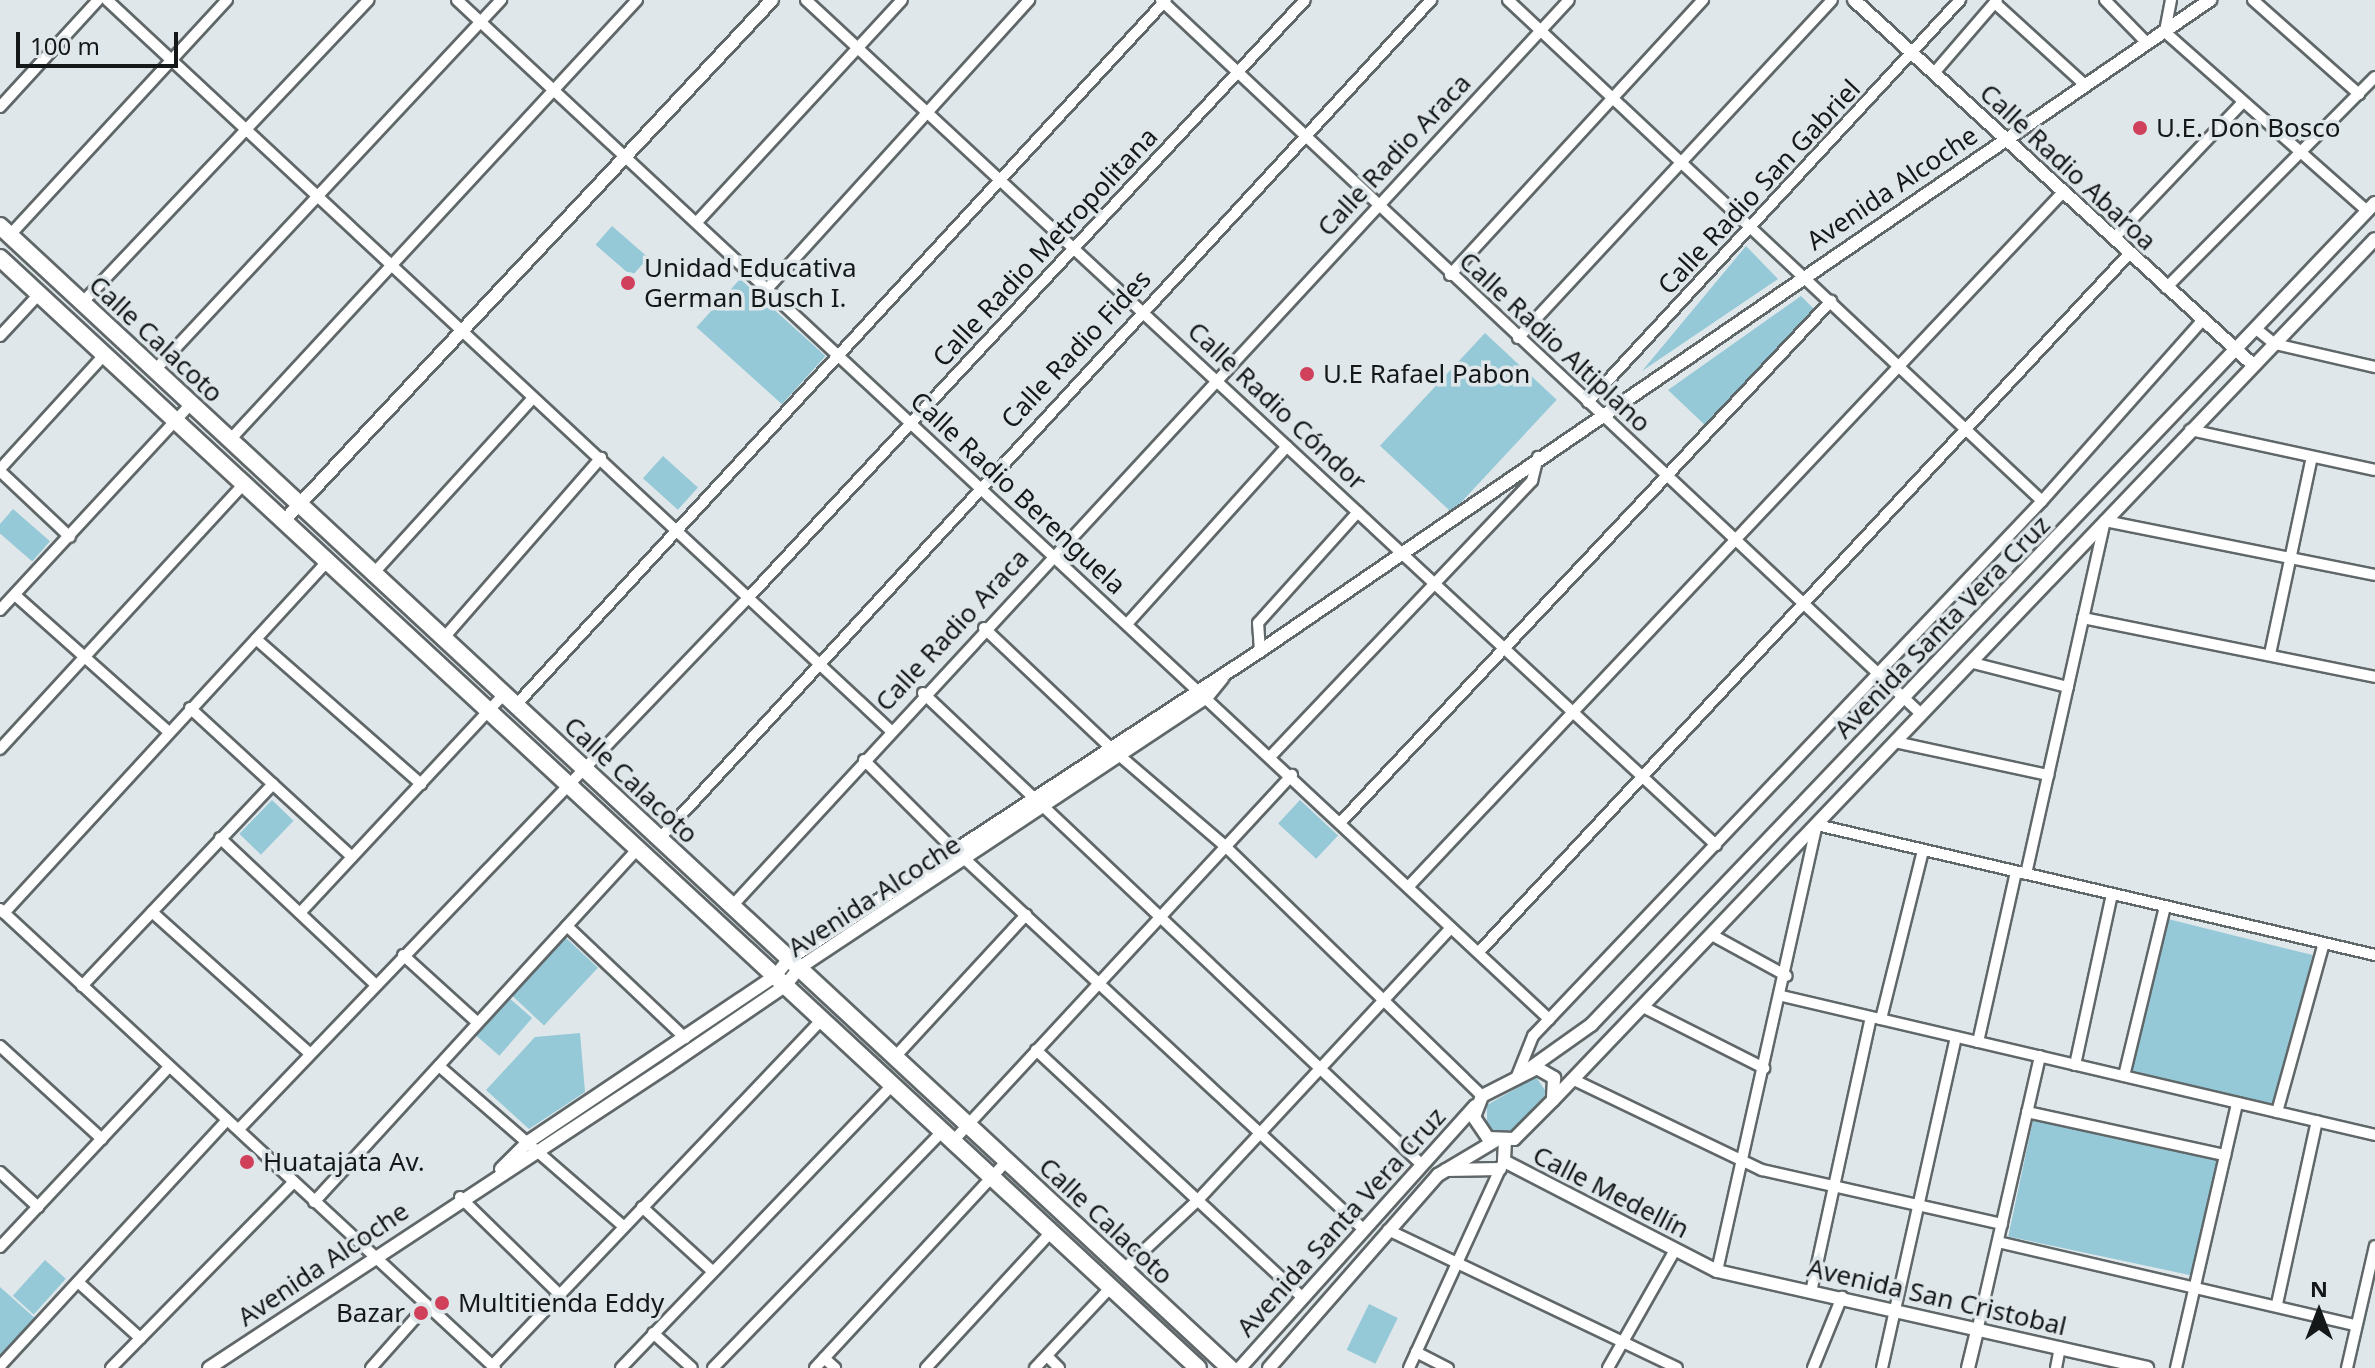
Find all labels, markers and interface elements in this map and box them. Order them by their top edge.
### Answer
scale bar [20,16,182,66]
text: 100 m [30,29,100,62]
street label: Calle Radio Araca [1311,67,1477,243]
street label: Calle Radio San Gabriel [1651,73,1867,301]
street label: Calle Radio Abaroa [1973,77,2163,257]
place label: U.E. Don Bosco [2156,112,2340,144]
street label: Avenida Alcoche [1801,119,1983,257]
marker: U.E. Don Bosco [2131,119,2149,137]
street label: Calle Radio Metropolitana [926,121,1164,373]
street label: Calle Radio Altiplano [1453,245,1657,439]
place label: Unidad Educativa German Busch I. [644,252,857,314]
street label: Calle Radio Fides [995,263,1157,435]
street label: Calle Calacoto [83,269,229,409]
marker: Unidad Educativa German Busch I. [619,274,637,292]
street label: Calle Radio Cóndor [1181,315,1373,497]
place label: U.E Rafael Pabon [1323,358,1530,390]
marker: U.E Rafael Pabon [1298,365,1316,383]
street label: Calle Radio Berenguela [904,385,1132,601]
street label: Avenida Santa Vera Cruz [1828,509,2056,745]
street label: Calle Radio Araca [869,542,1035,718]
street label: Calle Calacoto [558,710,704,850]
street label: Avenida Alcoche [782,829,966,963]
street label: Avenida Santa Vera Cruz [1230,1101,1452,1343]
street label: Calle Medellín [1528,1139,1694,1245]
place label: Huatajata Av. [263,1146,425,1178]
street label: Calle Calacoto [1033,1151,1179,1291]
marker: Huatajata Av. [238,1153,256,1171]
street label: Avenida Alcoche [232,1195,414,1333]
street label: Avenida San Cristobal [1804,1252,2070,1342]
north arrow [2279,1272,2359,1352]
text: N [2310,1273,2328,1303]
place label: Multitienda Eddy [458,1287,664,1319]
marker: Multitienda Eddy [433,1294,451,1312]
place label: Bazar [336,1297,405,1329]
marker: Bazar [412,1304,430,1322]

